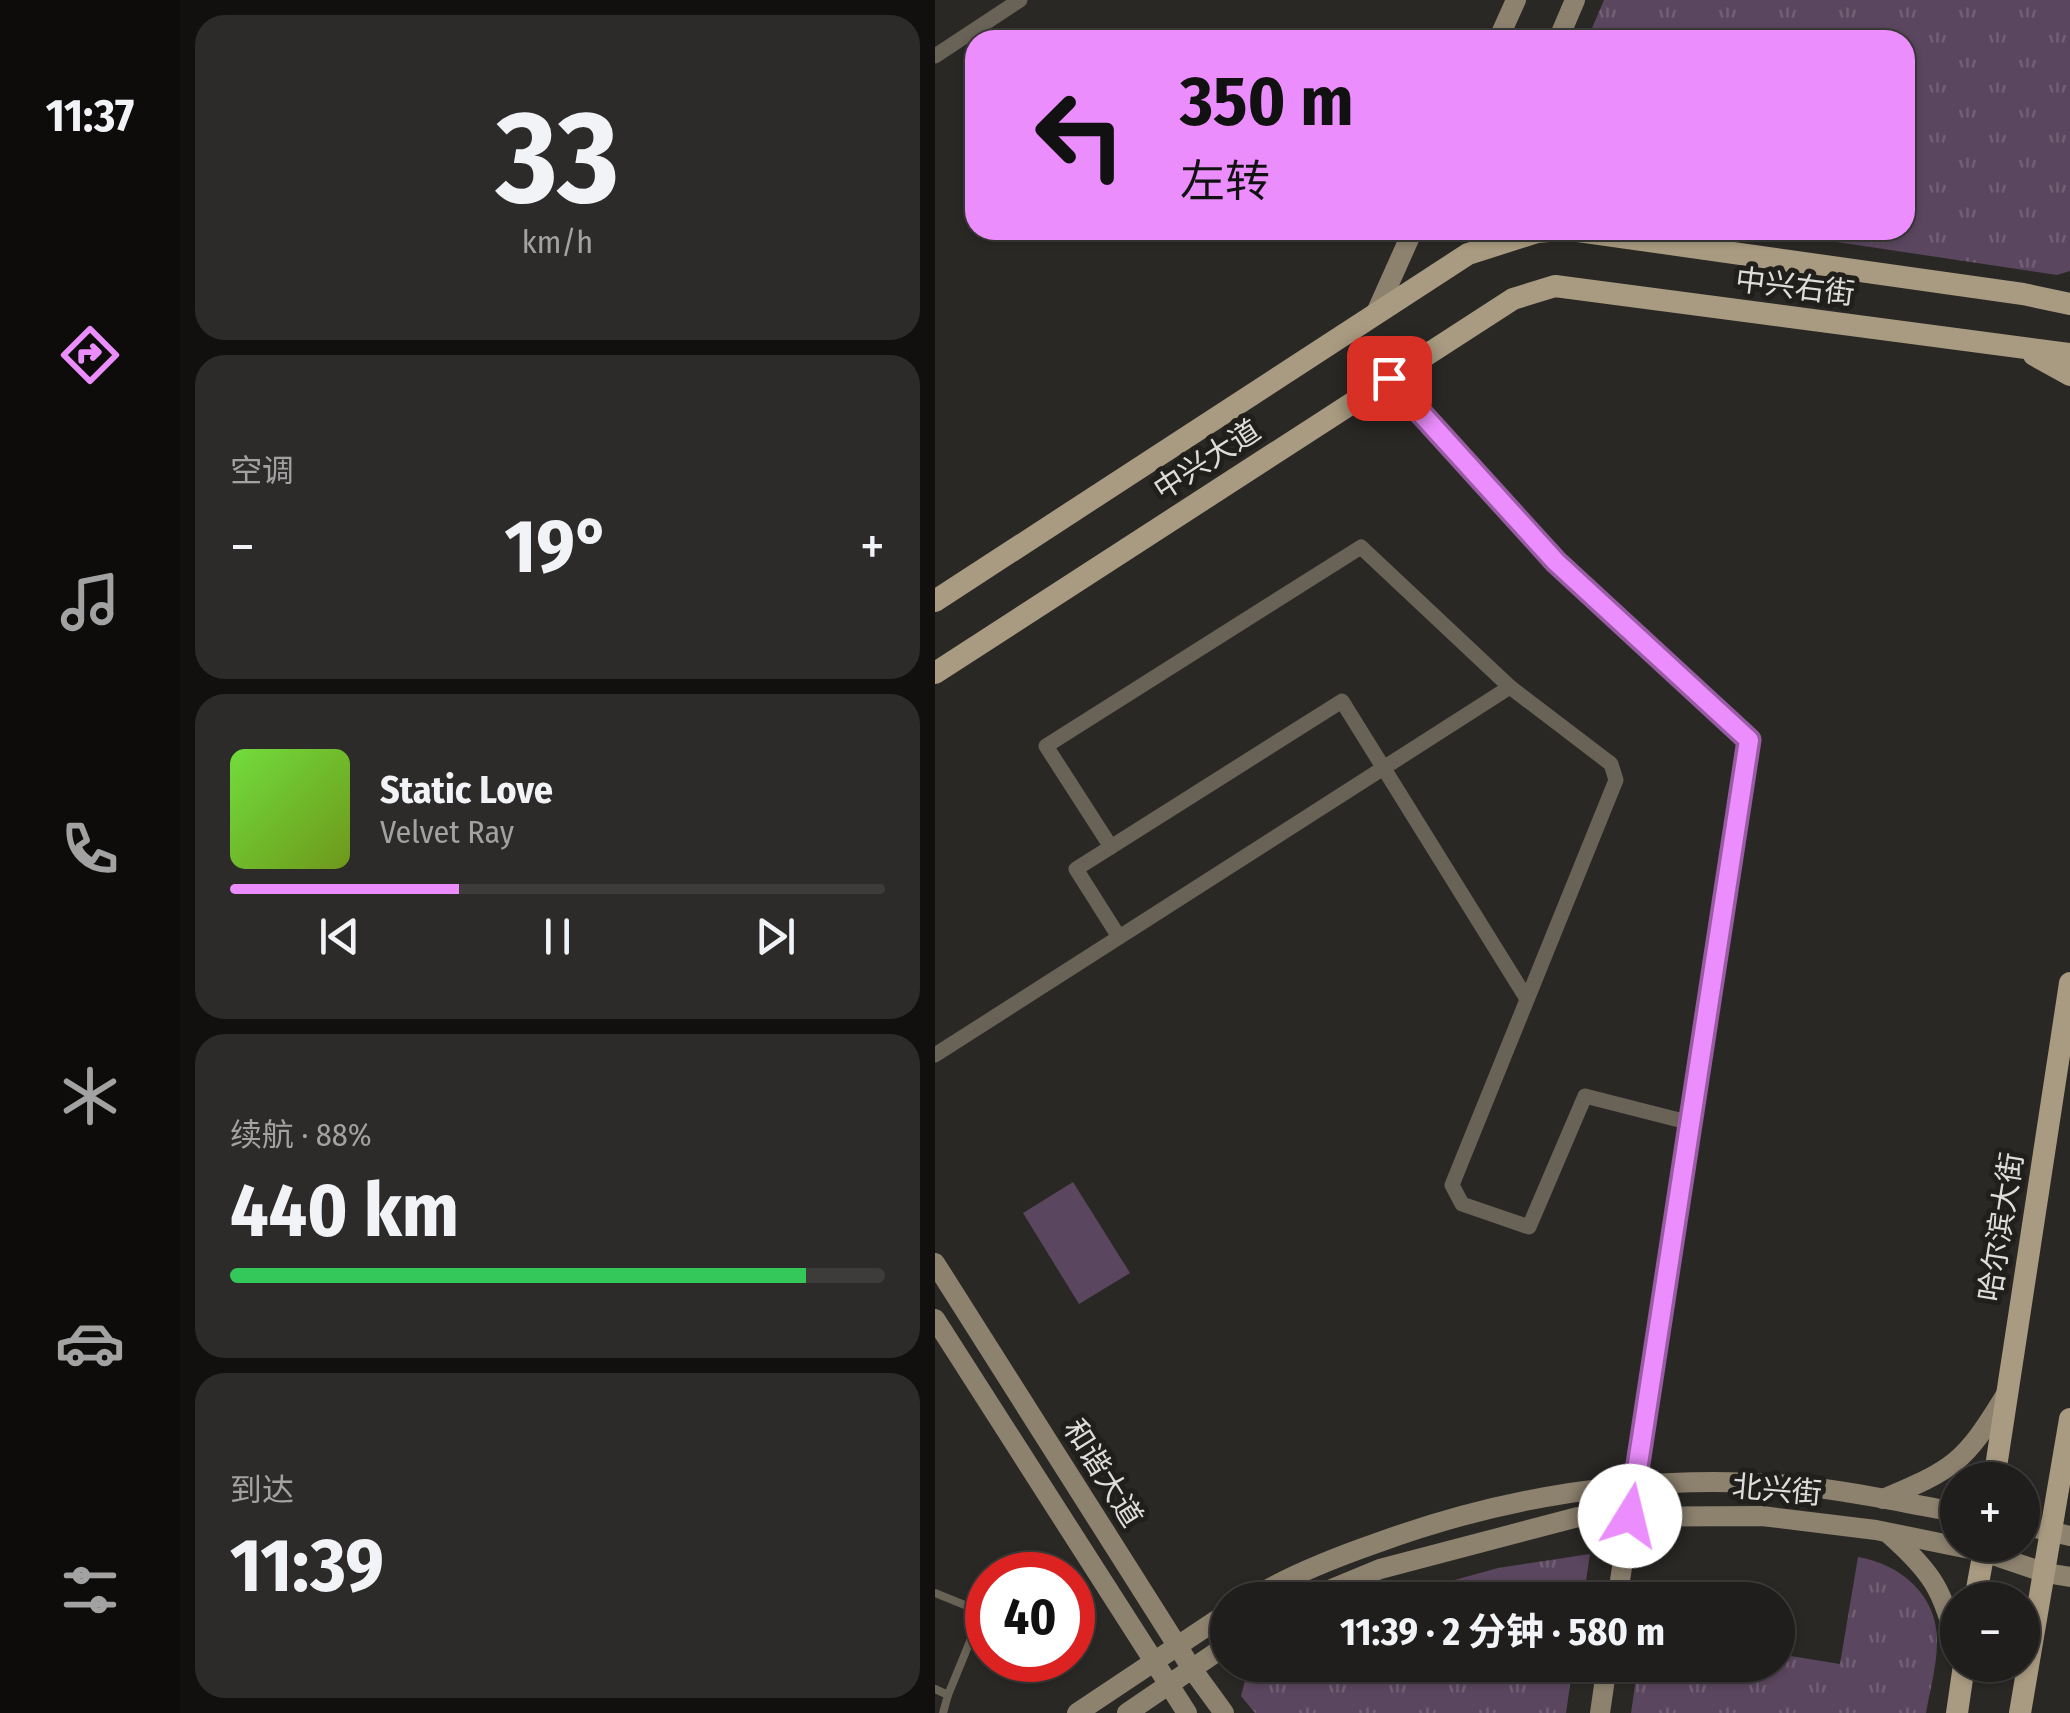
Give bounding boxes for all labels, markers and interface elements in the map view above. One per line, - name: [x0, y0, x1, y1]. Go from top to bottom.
- text: 350 m: [1180, 60, 1354, 144]
- icon: left: [1015, 70, 1145, 200]
- text: 33: [496, 80, 619, 236]
- text: 11:37: [46, 89, 134, 143]
- text: 左转: [1180, 155, 1270, 209]
- text: km/h: [522, 223, 593, 261]
- street label: 中兴右街: [1733, 262, 1857, 312]
- icon: directions: [55, 320, 125, 390]
- pin: [1347, 336, 1432, 421]
- icon: arrive: [1362, 351, 1417, 406]
- street label: 中兴大道: [1147, 412, 1267, 508]
- text: 空调: [230, 452, 294, 490]
- text: 19°: [505, 502, 610, 592]
- text: −: [230, 514, 255, 580]
- text: +: [860, 514, 885, 580]
- icon: music: [55, 567, 125, 637]
- text: Static Love: [380, 767, 553, 813]
- text: Velvet Ray: [380, 813, 514, 851]
- icon: phone: [55, 814, 125, 884]
- icon: previous: [312, 909, 367, 964]
- icon: pause: [530, 909, 585, 964]
- icon: next: [748, 909, 803, 964]
- icon: climate: [55, 1061, 125, 1131]
- text: 续航 · 88%: [230, 1116, 372, 1154]
- street label: 哈尔滨大街: [1971, 1150, 2031, 1304]
- text: 440 km: [230, 1166, 459, 1256]
- icon: car: [55, 1308, 125, 1378]
- street label: 和谐大道: [1056, 1413, 1150, 1533]
- map controls: [1940, 1462, 2040, 1682]
- button: +: [1940, 1462, 2040, 1562]
- position arrow: [1578, 1464, 1682, 1568]
- street label: 北兴街: [1731, 1468, 1823, 1512]
- text: 到达: [230, 1471, 294, 1509]
- text: 11:39: [230, 1521, 384, 1611]
- speed limit sign: 40: [965, 1552, 1095, 1682]
- icon: filters: [55, 1555, 125, 1625]
- button: −: [1940, 1582, 2040, 1682]
- text: 11:39 · 2 分钟 · 580 m: [1340, 1609, 1665, 1655]

